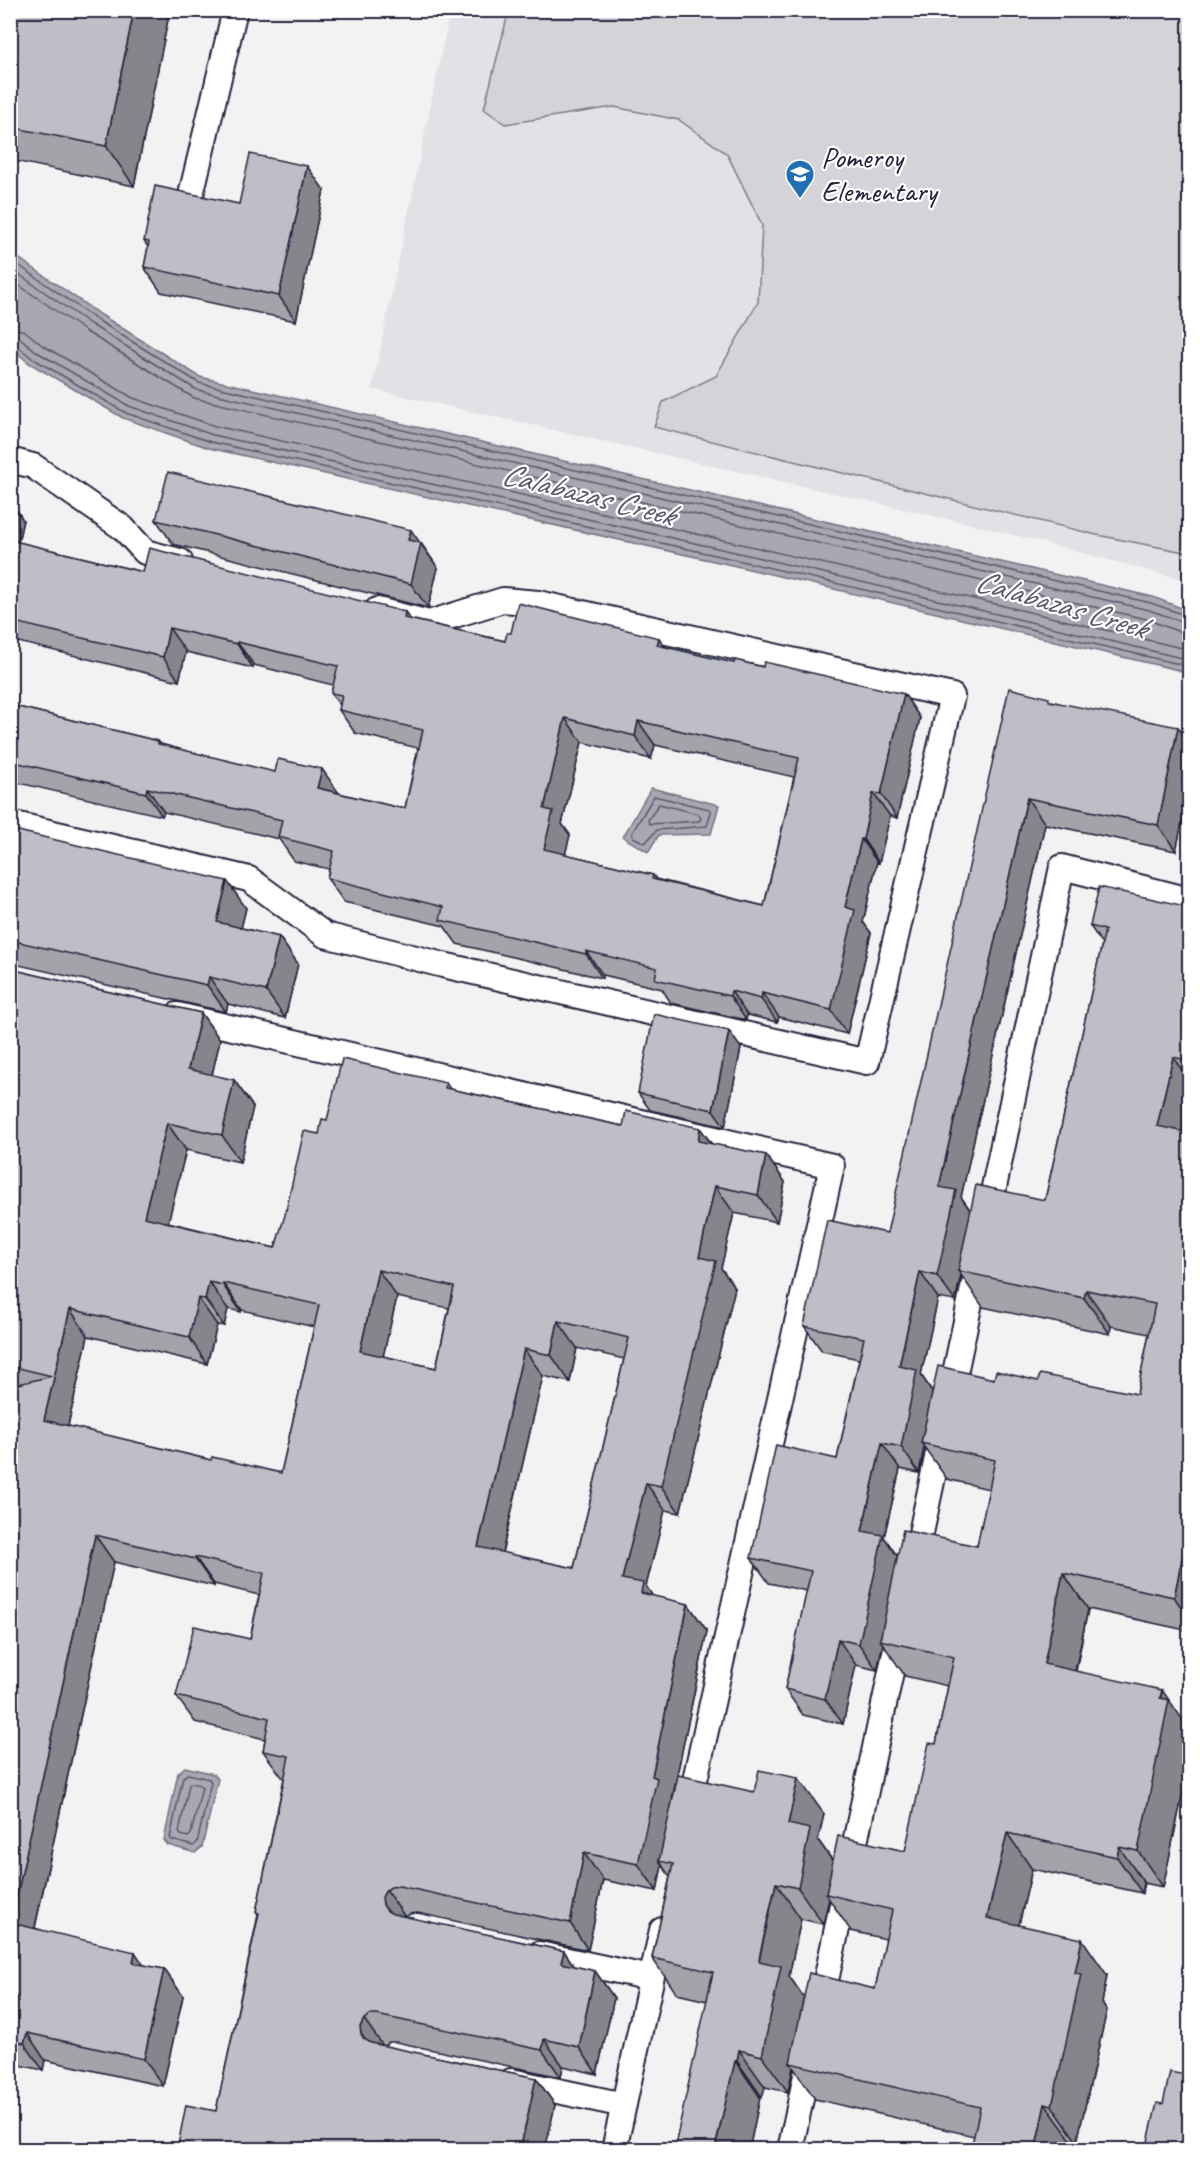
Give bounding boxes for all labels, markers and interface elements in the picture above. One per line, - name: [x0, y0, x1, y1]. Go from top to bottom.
- place label: Pomeroy Elementary: [821, 138, 939, 210]
- school or university icon: Pomeroy Elementary: [784, 158, 816, 200]
- water label: Calabazas Creek: [498, 453, 685, 537]
- water label: Calabazas Creek: [971, 560, 1157, 650]

